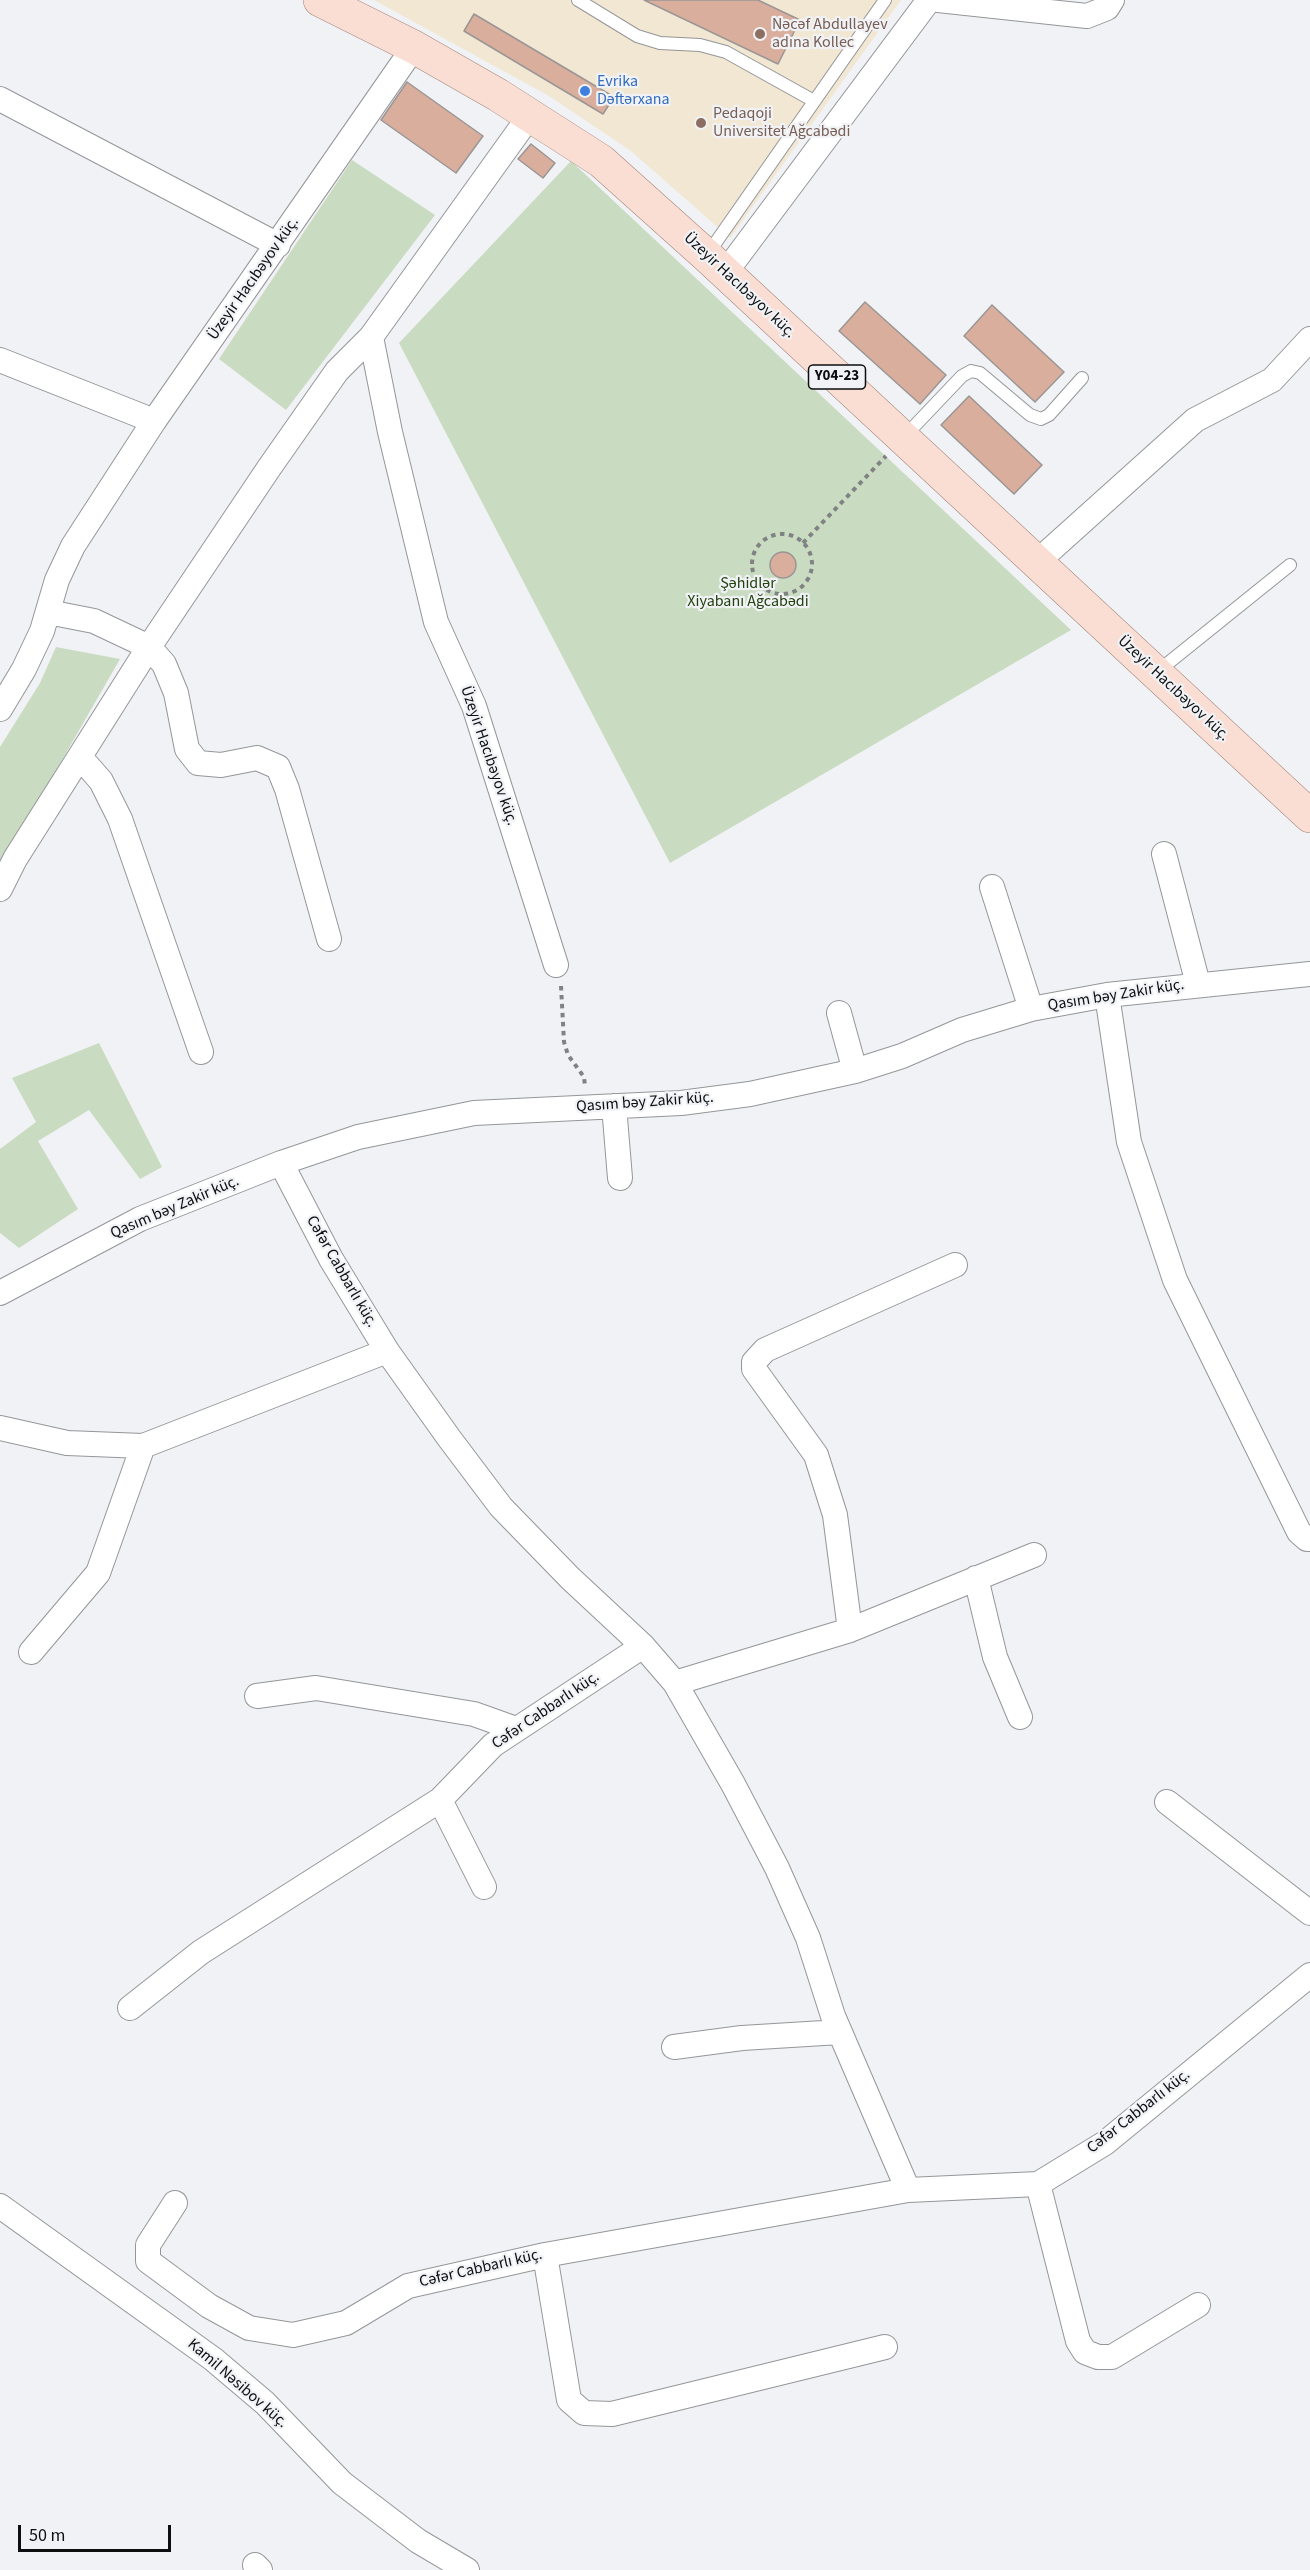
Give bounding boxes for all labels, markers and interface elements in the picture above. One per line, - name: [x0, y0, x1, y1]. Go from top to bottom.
- place label: Nəcəf Abdullayev adına Kollec: [772, 15, 888, 53]
- marker: Nəcəf Abdullayev adına Kollec: [753, 27, 767, 41]
- place label: Evrika Dəftərxana: [597, 72, 670, 110]
- marker: Evrika Dəftərxana: [578, 84, 592, 98]
- place label: Pedaqoji Universitet Ağcabədi: [713, 104, 850, 142]
- marker: Pedaqoji Universitet Ağcabədi: [694, 116, 708, 130]
- street label: Üzeyir Hacıbəyov küç.: [204, 214, 304, 344]
- street label: Üzeyir Hacıbəyov küç.: [679, 229, 799, 343]
- road number: Y04-23: [808, 365, 866, 389]
- park label: Şəhidlər Xiyabanı Ağcabədi: [687, 574, 809, 612]
- street label: Üzeyir Hacıbəyov küç.: [1113, 632, 1233, 746]
- street label: Üzeyir Hacıbəyov küç.: [455, 684, 521, 828]
- street label: Qasım bəy Zakir küç.: [1046, 976, 1186, 1016]
- street label: Qasım bəy Zakir küç.: [576, 1089, 714, 1117]
- street label: Qasım bəy Zakir küç.: [108, 1172, 242, 1244]
- street label: Cəfər Cabbarlı küç.: [301, 1213, 381, 1331]
- street label: Cəfər Cabbarlı küç.: [489, 1668, 603, 1754]
- street label: Cəfər Cabbarlı küç.: [1084, 2066, 1194, 2158]
- street label: Cəfər Cabbarlı küç.: [418, 2246, 544, 2292]
- street label: Kamil Nəsibov küç.: [183, 2335, 291, 2433]
- scale bar: [21, 2513, 174, 2551]
- text: 50 m: [29, 2523, 65, 2548]

